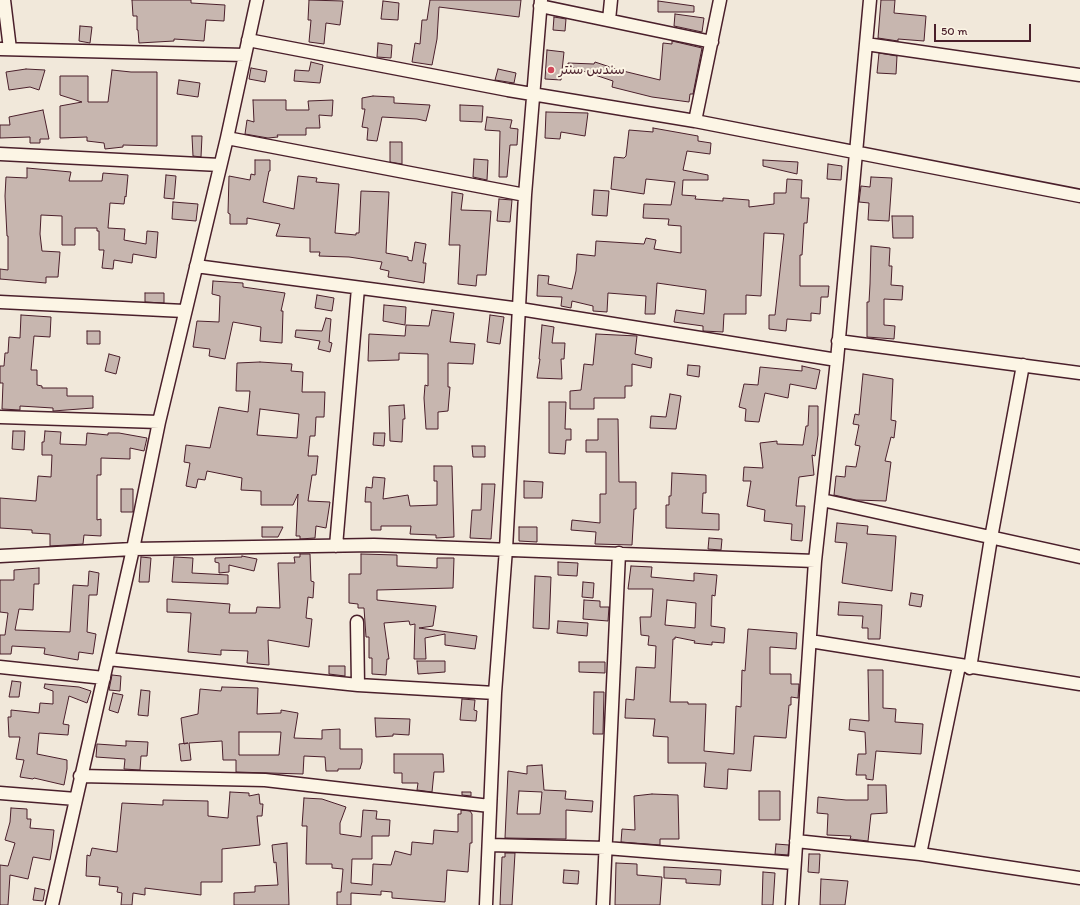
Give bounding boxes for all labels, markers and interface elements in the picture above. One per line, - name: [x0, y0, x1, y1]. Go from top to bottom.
- scale bar: [936, 16, 1033, 42]
- text: 50 m: [941, 24, 967, 38]
- place label: سندس سنتر: [559, 62, 625, 78]
- marker: سندس سنتر: [546, 65, 556, 75]

